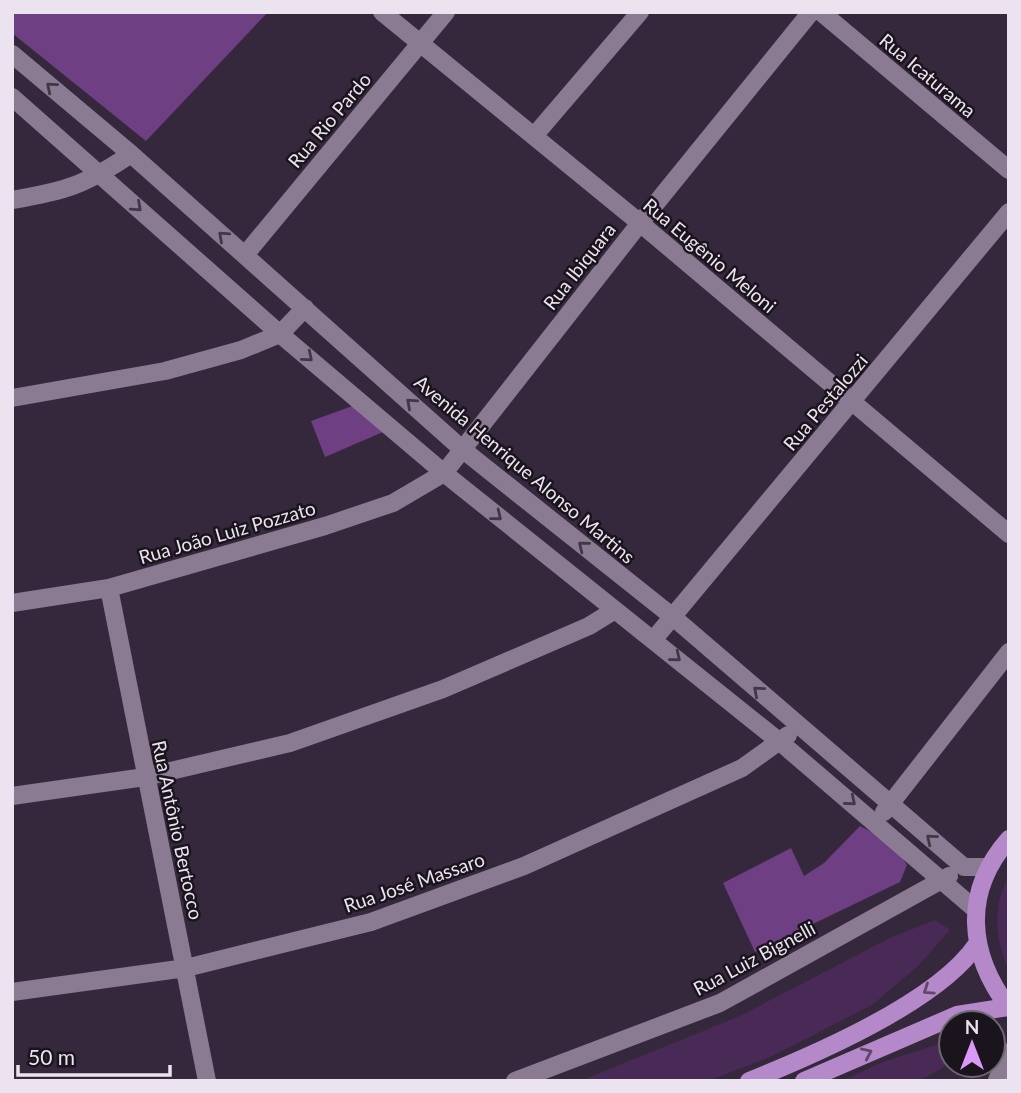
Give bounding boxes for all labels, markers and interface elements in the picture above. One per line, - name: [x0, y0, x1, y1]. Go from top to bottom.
- street label: Rua Icaturama: [875, 28, 981, 122]
- street label: Rua Rio Pardo: [283, 68, 375, 172]
- one-way arrow: [46, 83, 59, 95]
- street label: Rua Eugênio Meloni: [639, 193, 781, 317]
- one-way arrow: [129, 199, 142, 211]
- street label: Rua Ibiquara: [538, 218, 620, 314]
- one-way arrow: [218, 232, 231, 244]
- one-way arrow: [299, 349, 312, 361]
- street label: Rua Pestalozzi: [778, 349, 872, 455]
- street label: Avenida Henrique Alonso Martins: [410, 370, 640, 568]
- one-way arrow: [406, 399, 419, 412]
- street label: Rua João Luiz Pozzato: [136, 496, 318, 568]
- one-way arrow: [489, 507, 502, 520]
- one-way arrow: [579, 541, 591, 554]
- one-way arrow: [668, 648, 680, 661]
- one-way arrow: [754, 687, 767, 699]
- street label: Rua Antônio Bertocco: [148, 738, 208, 922]
- one-way arrow: [843, 793, 856, 805]
- one-way arrow: [926, 835, 939, 847]
- street label: Rua José Massaro: [341, 847, 487, 917]
- street label: Rua Luiz Bignelli: [689, 916, 819, 1000]
- one-way arrow: [922, 982, 935, 995]
- north arrow: [937, 1009, 1007, 1079]
- text: N: [965, 1015, 979, 1038]
- scale bar: [18, 1034, 170, 1078]
- text: 50 m: [28, 1044, 75, 1069]
- one-way arrow: [860, 1047, 872, 1061]

